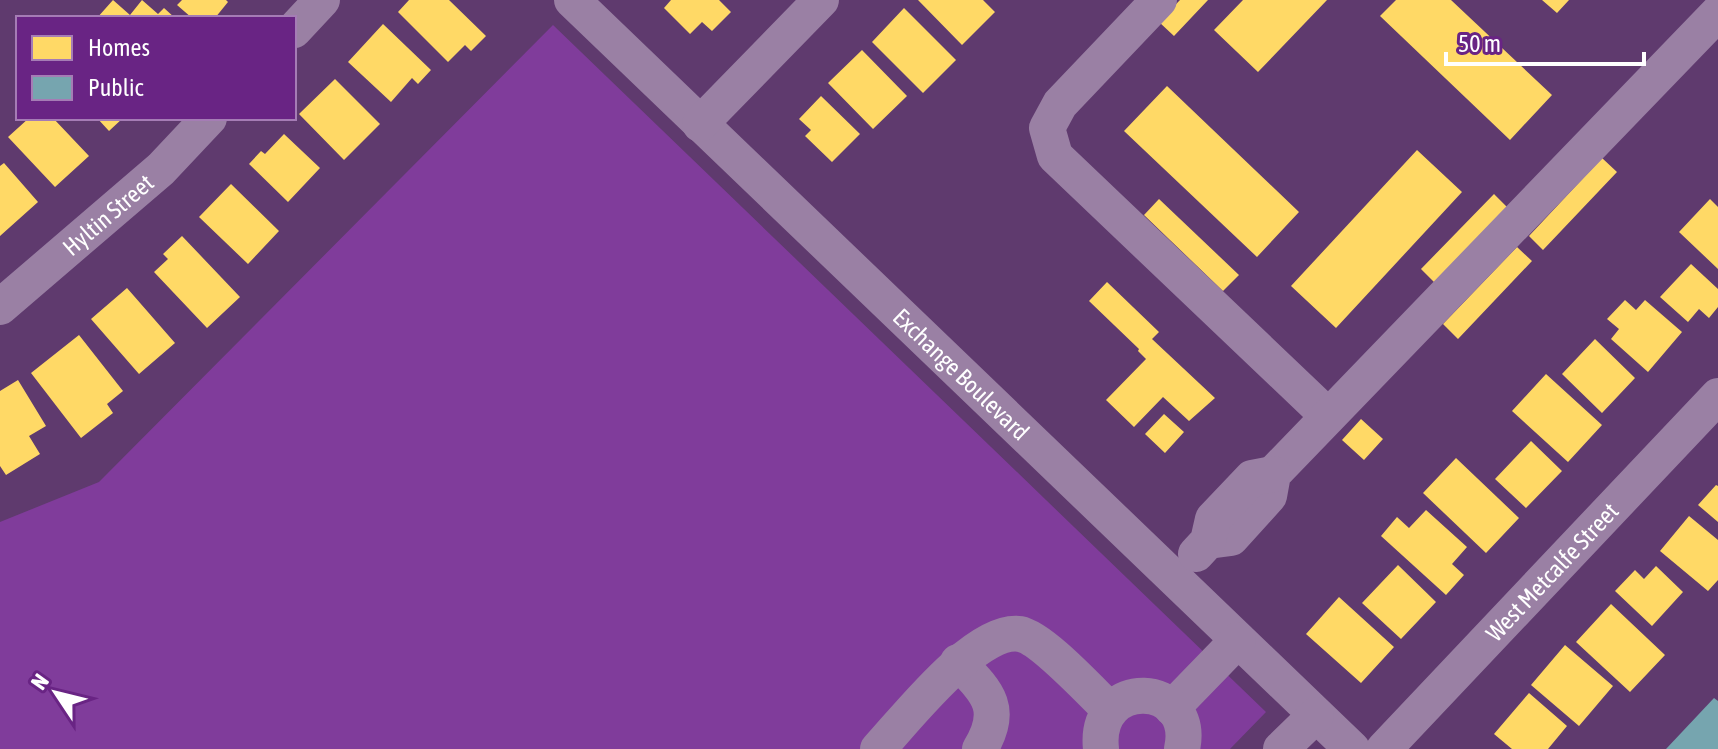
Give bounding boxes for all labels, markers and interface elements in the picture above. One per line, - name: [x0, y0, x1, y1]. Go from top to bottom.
- legend: [16, 16, 296, 120]
- scale bar: [1446, 16, 1644, 66]
- text: 50 m: [1458, 30, 1501, 57]
- text: Homes: [88, 34, 150, 61]
- text: Public: [88, 74, 144, 101]
- street label: Hyltin Street: [57, 168, 159, 261]
- street label: Exchange Boulevard: [888, 303, 1035, 445]
- street label: West Metcalfe Street: [1480, 497, 1623, 646]
- north arrow: [16, 653, 96, 733]
- text: N: [25, 669, 54, 694]

